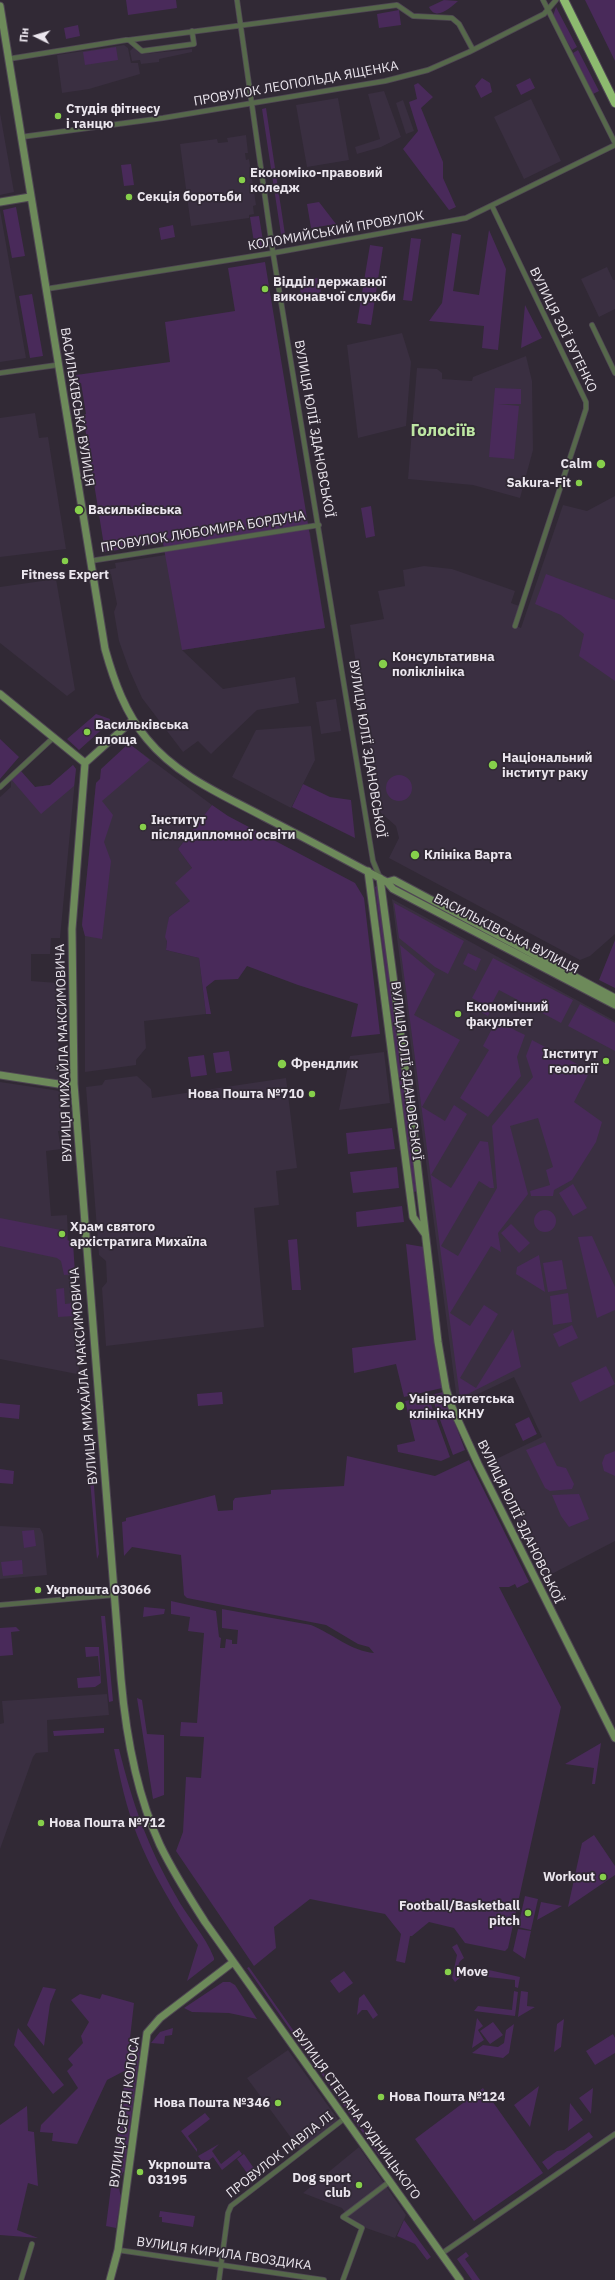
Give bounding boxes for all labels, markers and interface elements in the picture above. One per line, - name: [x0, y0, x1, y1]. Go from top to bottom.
- north arrow: [16, 16, 56, 56]
- text: Пн: [16, 27, 32, 43]
- street label: ПРОВУЛОК ЛЕОПОЛЬДА ЯЩЕНКА: [192, 58, 400, 110]
- place label: Студія фітнесу і танцю: [66, 101, 160, 132]
- marker: Студія фітнесу і танцю: [53, 111, 63, 121]
- place label: Економіко-правовий коледж: [250, 165, 383, 196]
- marker: Економіко-правовий коледж: [237, 175, 247, 185]
- place label: Секція боротьби: [137, 189, 242, 205]
- marker: Секція боротьби: [124, 192, 134, 202]
- street label: КОЛОМИЙСЬКИЙ ПРОВУЛОК: [247, 208, 425, 254]
- street label: ВУЛИЦЯ ЗОЇ БУТЕНКО: [526, 265, 600, 395]
- place label: Відділ державної виконавчої служби: [273, 274, 396, 305]
- marker: Відділ державної виконавчої служби: [260, 284, 270, 294]
- street label: ВАСИЛЬКІВСЬКА ВУЛИЦЯ: [57, 326, 97, 488]
- street label: ВУЛИЦЯ ЮЛІЇ ЗДАНОВСЬКОЇ: [291, 339, 337, 519]
- district label: Голосіїв: [410, 421, 476, 441]
- place label: Calm: [561, 456, 592, 472]
- marker: Calm: [595, 458, 607, 470]
- place label: Sakura-Fit: [506, 475, 571, 491]
- marker: Sakura-Fit: [574, 478, 584, 488]
- place label: Васильківська: [88, 502, 182, 518]
- marker: Васильківська: [73, 504, 85, 516]
- street label: ПРОВУЛОК ЛЮБОМИРА БОРДУНА: [99, 508, 307, 556]
- marker: Fitness Expert: [60, 556, 70, 566]
- place label: Fitness Expert: [21, 567, 109, 583]
- place label: Консультативна поліклініка: [392, 649, 495, 680]
- marker: Консультативна поліклініка: [377, 658, 389, 670]
- street label: ВУЛИЦЯ ЮЛІЇ ЗДАНОВСЬКОЇ: [345, 659, 389, 839]
- place label: Васильківська площа: [95, 717, 189, 748]
- marker: Васильківська площа: [82, 727, 92, 737]
- place label: Національний інститут раку: [502, 750, 593, 781]
- marker: Національний інститут раку: [487, 759, 499, 771]
- place label: Інститут післядипломної освіти: [151, 812, 295, 843]
- marker: Інститут післядипломної освіти: [138, 822, 148, 832]
- place label: Клініка Варта: [424, 847, 512, 863]
- marker: Клініка Варта: [409, 849, 421, 861]
- street label: ВАСИЛЬКІВСЬКА ВУЛИЦЯ: [431, 891, 581, 977]
- street label: ВУЛИЦЯ МИХАЙЛА МАКСИМОВИЧА: [52, 944, 76, 1162]
- street label: ВУЛИЦЯ ЮЛІЇ ЗДАНОВСЬКОЇ: [387, 981, 425, 1161]
- place label: Економічний факультет: [466, 999, 549, 1030]
- marker: Економічний факультет: [453, 1009, 463, 1019]
- place label: Інститут геології: [543, 1046, 598, 1077]
- place label: Френдлик: [291, 1056, 358, 1072]
- marker: Інститут геології: [601, 1056, 611, 1066]
- marker: Френдлик: [276, 1058, 288, 1070]
- place label: Нова Пошта №710: [188, 1086, 304, 1102]
- marker: Нова Пошта №710: [307, 1089, 317, 1099]
- place label: Храм святого архістратига Михаїла: [70, 1219, 207, 1250]
- marker: Храм святого архістратига Михаїла: [57, 1229, 67, 1239]
- street label: ВУЛИЦЯ МИХАЙЛА МАКСИМОВИЧА: [67, 1266, 101, 1486]
- place label: Університетська клініка КНУ: [409, 1391, 514, 1422]
- marker: Університетська клініка КНУ: [394, 1400, 406, 1412]
- street label: ВУЛИЦЯ ЮЛІЇ ЗДАНОВСЬКОЇ: [474, 1438, 566, 1606]
- place label: Укрпошта 03066: [46, 1582, 151, 1598]
- marker: Укрпошта 03066: [33, 1585, 43, 1595]
- place label: Нова Пошта №712: [49, 1815, 165, 1831]
- marker: Нова Пошта №712: [36, 1818, 46, 1828]
- place label: Workout: [543, 1869, 595, 1885]
- marker: Workout: [598, 1872, 608, 1882]
- place label: Football/Basketball pitch: [399, 1898, 520, 1929]
- marker: Football/Basketball pitch: [523, 1908, 533, 1918]
- place label: Move: [456, 1964, 488, 1980]
- marker: Move: [443, 1967, 453, 1977]
- street label: ВУЛИЦЯ СТЕПАНА РУДНИЦЬКОГО: [288, 2025, 424, 2203]
- street label: ВУЛИЦЯ СЕРГІЯ КОЛОСА: [107, 2035, 143, 2189]
- place label: Нова Пошта №124: [389, 2089, 505, 2105]
- marker: Нова Пошта №124: [376, 2092, 386, 2102]
- place label: Нова Пошта №346: [154, 2095, 270, 2111]
- marker: Нова Пошта №346: [273, 2098, 283, 2108]
- street label: ПРОВУЛОК ПАВЛА ЛІ: [223, 2108, 337, 2202]
- place label: Укрпошта 03195: [148, 2157, 211, 2188]
- marker: Укрпошта 03195: [135, 2167, 145, 2177]
- place label: Dog sport club: [292, 2170, 351, 2201]
- marker: Dog sport club: [354, 2180, 364, 2190]
- street label: ВУЛИЦЯ КИРИЛА ГВОЗДИКА: [135, 2234, 313, 2274]

